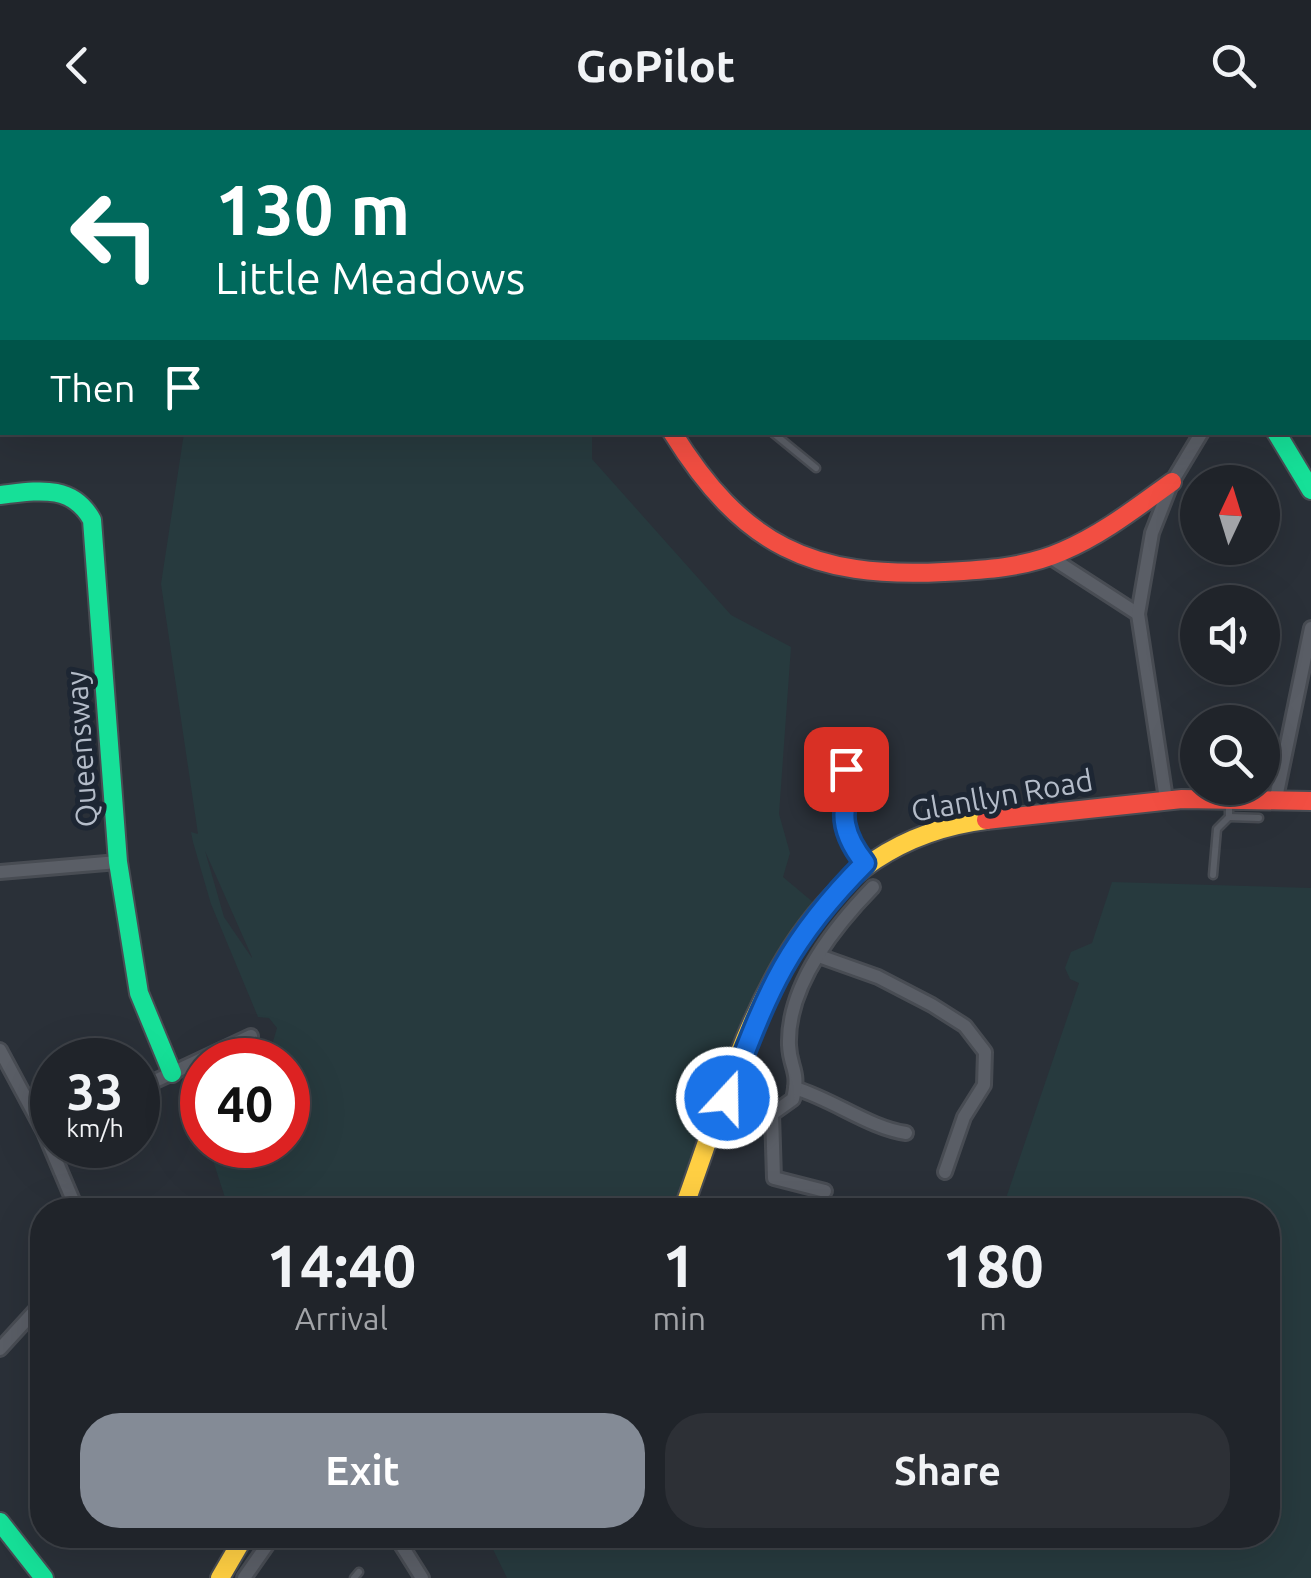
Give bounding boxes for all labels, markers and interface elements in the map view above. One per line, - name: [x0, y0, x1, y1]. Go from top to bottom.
- icon: back: [50, 38, 105, 93]
- icon: search: [1206, 38, 1261, 93]
- text: GoPilot: [576, 40, 735, 91]
- icon: left: [50, 170, 180, 300]
- text: 130 m: [215, 170, 410, 248]
- text: Little Meadows: [215, 252, 525, 303]
- icon: arrive: [156, 360, 211, 415]
- text: Then: [50, 367, 136, 409]
- north arrow: [1180, 465, 1280, 565]
- map controls: [1180, 465, 1280, 805]
- button: sound: [1180, 585, 1280, 685]
- street label: Queensway: [59, 670, 103, 828]
- button: search: [1180, 705, 1280, 805]
- pin: [804, 727, 889, 812]
- icon: arrive: [819, 742, 874, 797]
- street label: Glanllyn Road: [908, 762, 1095, 828]
- speed limit sign: 40: [180, 1038, 310, 1168]
- position arrow: [675, 1046, 779, 1150]
- text: 33: [67, 1063, 123, 1119]
- text: km/h: [66, 1114, 124, 1142]
- text: 14:40: [266, 1231, 416, 1298]
- text: 1: [662, 1231, 696, 1298]
- text: 180: [942, 1231, 1044, 1298]
- text: Arrival: [295, 1300, 388, 1336]
- text: min: [652, 1300, 706, 1336]
- text: m: [979, 1300, 1007, 1336]
- button: Exit: [80, 1413, 645, 1528]
- button: Share: [665, 1413, 1230, 1528]

